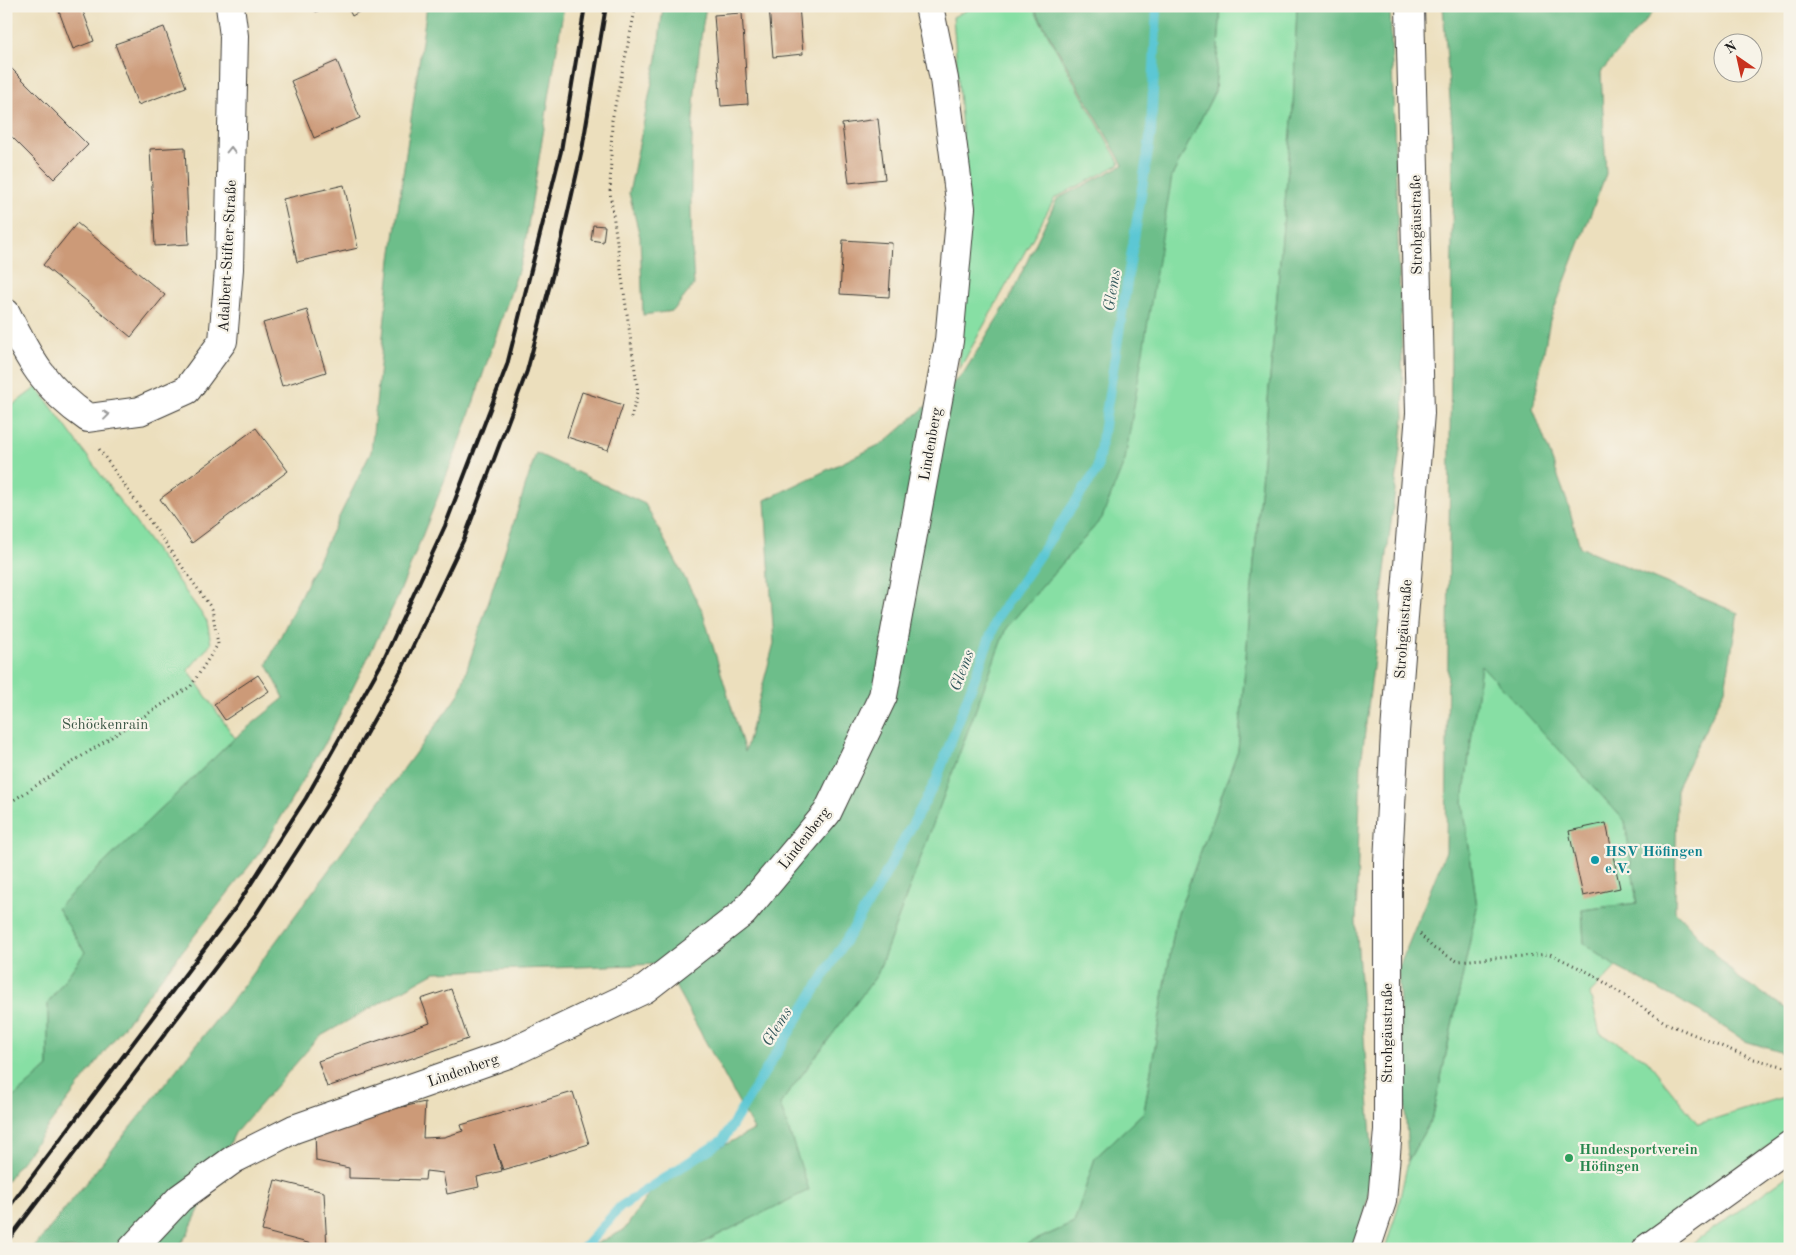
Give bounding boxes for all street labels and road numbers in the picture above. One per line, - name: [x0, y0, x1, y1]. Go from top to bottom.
- street label: Strohgäustraße: [1409, 175, 1426, 275]
- street label: Adalbert-Stifter-Straße: [217, 179, 240, 333]
- street label: Lindenberg: [918, 407, 945, 482]
- street label: Strohgäustraße: [1394, 579, 1415, 679]
- street label: Lindenberg: [777, 805, 834, 873]
- street label: Strohgäustraße: [1381, 983, 1396, 1083]
- street label: Lindenberg: [426, 1052, 501, 1091]

